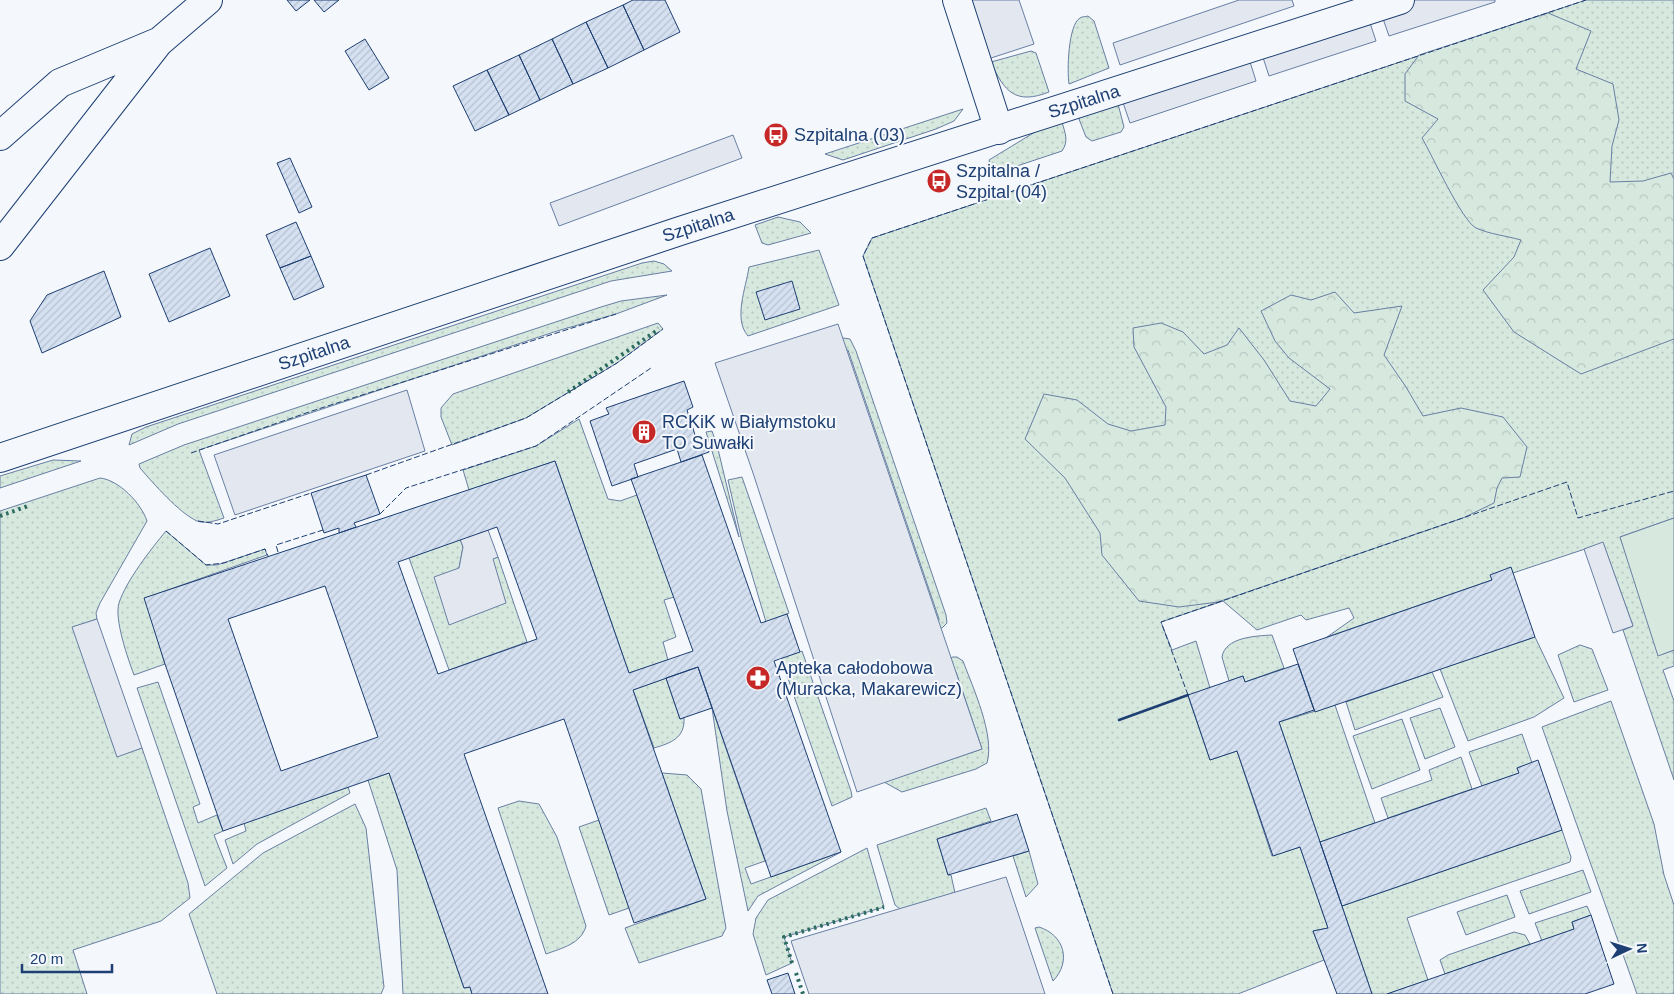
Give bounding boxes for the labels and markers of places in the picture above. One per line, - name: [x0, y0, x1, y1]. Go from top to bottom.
- bus stop icon: Szpitalna (03): [763, 122, 789, 148]
- place label: Szpitalna (03): [794, 125, 905, 145]
- place label: Szpitalna / Szpital (04): [956, 161, 1047, 202]
- bus stop icon: Szpitalna / Szpital (04): [926, 168, 952, 194]
- place label: RCKiK w Białymstoku TO Suwałki: [662, 412, 836, 453]
- building icon: RCKiK w Białymstoku TO Suwałki: [631, 419, 657, 445]
- place label: Apteka całodobowa (Muracka, Makarewicz): [776, 658, 962, 699]
- pharmacy icon: Apteka całodobowa (Muracka, Makarewicz): [745, 665, 771, 691]

